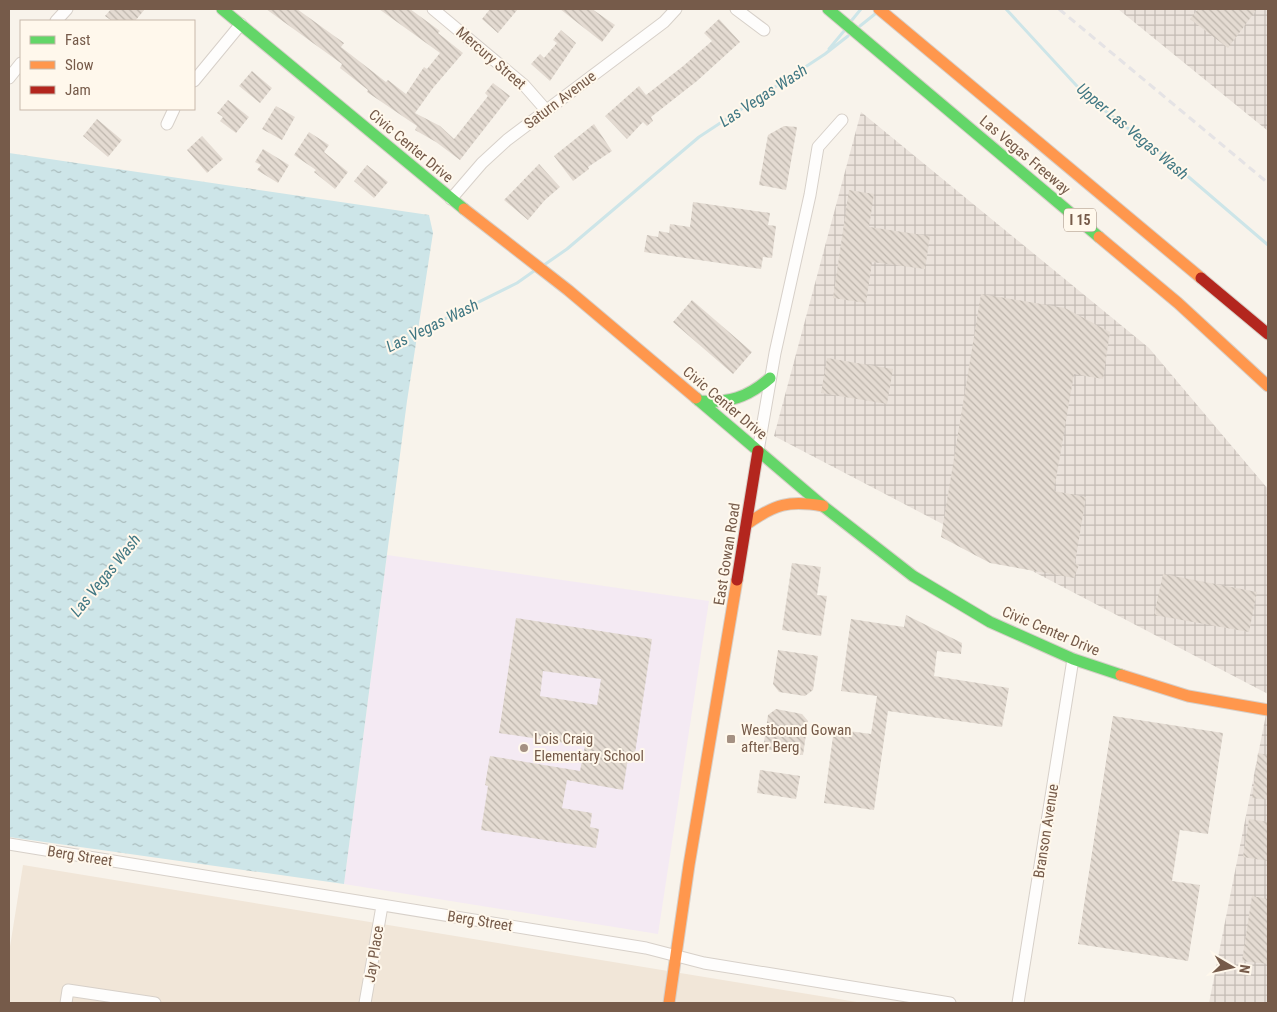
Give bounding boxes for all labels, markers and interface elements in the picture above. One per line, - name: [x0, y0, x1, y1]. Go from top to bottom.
- legend: [20, 20, 195, 110]
- street label: Mercury Street: [452, 23, 530, 93]
- text: Fast: [65, 31, 90, 49]
- text: Slow: [65, 56, 94, 74]
- water label: Las Vegas Wash: [716, 60, 811, 131]
- street label: Saturn Avenue: [521, 67, 599, 133]
- water label: Upper Las Vegas Wash: [1073, 79, 1192, 184]
- text: Jam: [65, 81, 91, 99]
- street label: Civic Center Drive: [365, 106, 457, 186]
- street label: Las Vegas Freeway: [976, 112, 1074, 198]
- road number: I 15: [1064, 208, 1096, 232]
- water label: Las Vegas Wash: [383, 295, 482, 356]
- street label: Civic Center Drive: [679, 363, 771, 443]
- street label: East Gowan Road: [710, 501, 744, 607]
- water label: Las Vegas Wash: [66, 530, 144, 620]
- street label: Civic Center Drive: [999, 602, 1103, 660]
- place label: Westbound Gowan after Berg: [741, 721, 851, 756]
- place label: Lois Craig Elementary School: [534, 730, 644, 765]
- marker: Westbound Gowan after Berg: [725, 733, 737, 745]
- marker: Lois Craig Elementary School: [518, 742, 530, 754]
- street label: Branson Avenue: [1030, 783, 1062, 879]
- street label: Berg Street: [46, 842, 114, 870]
- street label: Berg Street: [446, 907, 514, 935]
- street label: Jay Place: [361, 924, 387, 984]
- north arrow: [1207, 942, 1257, 992]
- text: N: [1236, 964, 1253, 975]

